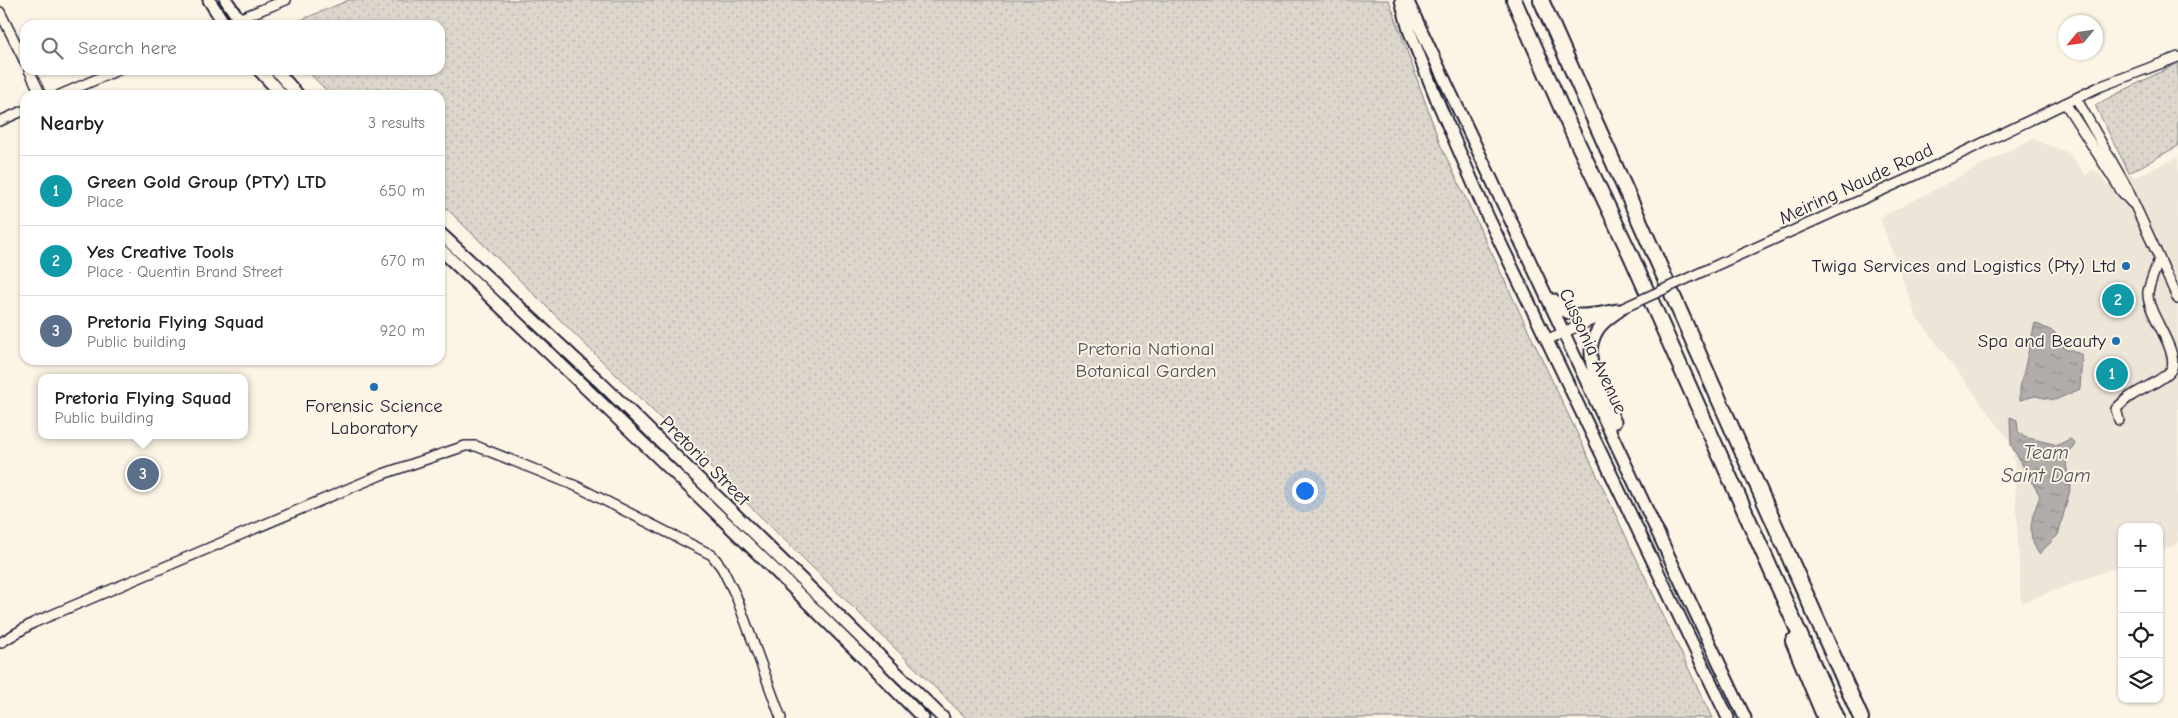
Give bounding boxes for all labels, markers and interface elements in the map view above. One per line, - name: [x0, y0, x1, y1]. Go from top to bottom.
- north arrow: [2058, 15, 2103, 60]
- search box: [20, 20, 445, 75]
- icon: search: [38, 34, 66, 62]
- text: Search here: [78, 37, 177, 59]
- text: Nearby: [40, 111, 104, 135]
- text: 3 results: [368, 114, 425, 132]
- street label: Meiring Naude Road: [1775, 139, 1937, 229]
- text: Green Gold Group (PTY) LTD: [87, 171, 326, 193]
- text: 1: [53, 182, 59, 200]
- text: 650 m: [379, 182, 425, 200]
- text: Place: [87, 193, 123, 211]
- text: Yes Creative Tools: [87, 241, 234, 263]
- text: 2: [52, 252, 60, 270]
- text: 670 m: [380, 252, 425, 270]
- place label: Twiga Services and Logistics (Pty) Ltd: [1812, 255, 2116, 277]
- marker: Twiga Services and Logistics (Pty) Ltd: [2120, 260, 2132, 272]
- text: Place · Quentin Brand Street: [87, 263, 283, 281]
- pin: 2: [2102, 281, 2134, 319]
- street label: Cussonia Avenue: [1554, 285, 1632, 417]
- text: Pretoria Flying Squad: [87, 311, 264, 333]
- text: 3: [52, 322, 60, 340]
- text: 920 m: [380, 322, 425, 340]
- place label: Spa and Beauty: [1978, 330, 2106, 352]
- text: Public building: [87, 333, 186, 351]
- marker: Spa and Beauty: [2110, 335, 2122, 347]
- park label: Pretoria National Botanical Garden: [1075, 338, 1217, 382]
- pin: 1: [2096, 355, 2128, 393]
- popup: [38, 374, 248, 439]
- marker: Forensic Science Laboratory: [368, 381, 380, 393]
- text: Pretoria Flying Squad: [54, 387, 232, 409]
- place label: Forensic Science Laboratory: [305, 395, 443, 439]
- text: Public building: [54, 409, 154, 427]
- street label: Pretoria Street: [656, 412, 755, 511]
- water label: Team Saint Dam: [2001, 441, 2091, 487]
- pin: 3: [127, 455, 159, 493]
- your location: [1292, 478, 1318, 504]
- map controls: [2118, 523, 2163, 703]
- button: +: [2118, 523, 2163, 568]
- button: −: [2118, 568, 2163, 613]
- button: locate: [2118, 613, 2163, 658]
- button: layers: [2118, 658, 2163, 703]

